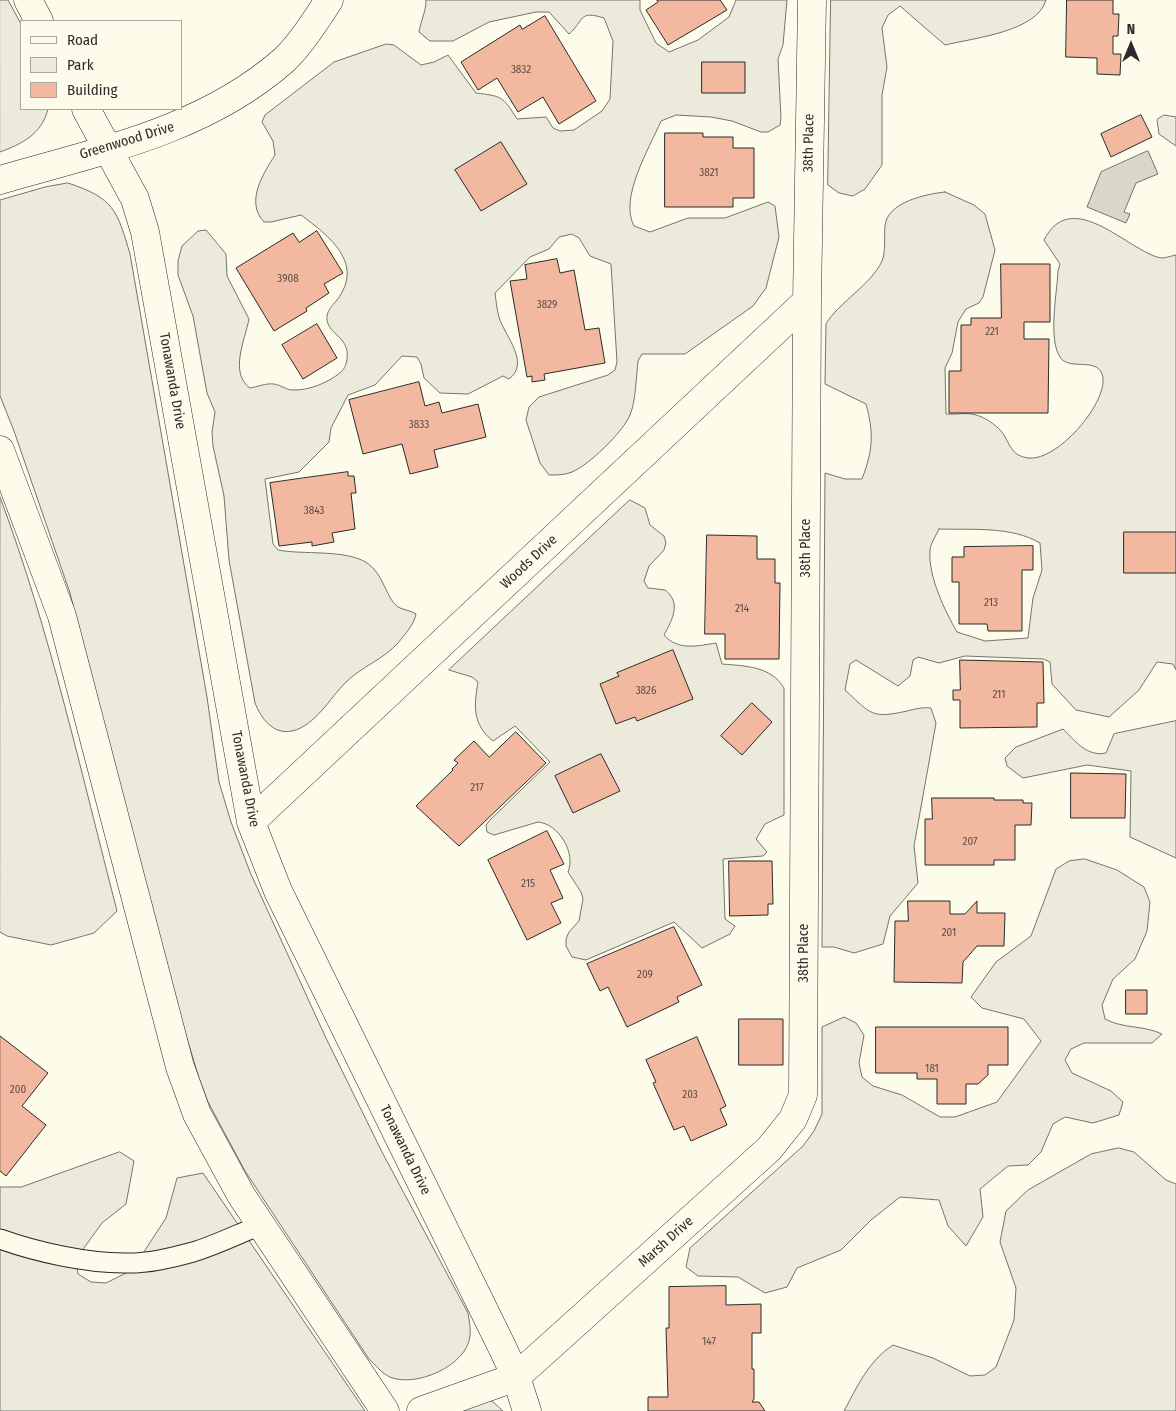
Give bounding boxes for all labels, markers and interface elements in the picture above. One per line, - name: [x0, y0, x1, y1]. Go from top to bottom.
- legend: [20, 20, 182, 110]
- north arrow: [1106, 20, 1156, 70]
- text: N: [1127, 21, 1135, 38]
- text: Road: [67, 31, 98, 49]
- text: Park: [67, 56, 94, 74]
- house number: 3832: [511, 63, 531, 77]
- text: Building: [67, 81, 118, 99]
- street label: 38th Place: [800, 113, 818, 173]
- street label: Greenwood Drive: [78, 119, 176, 163]
- house number: 3821: [699, 166, 719, 180]
- house number: 3908: [277, 272, 299, 286]
- house number: 3829: [537, 298, 557, 312]
- house number: 221: [985, 325, 999, 339]
- street label: Tonawanda Drive: [155, 331, 189, 431]
- house number: 3833: [409, 418, 429, 432]
- house number: 3843: [304, 504, 324, 518]
- street label: 38th Place: [798, 519, 814, 577]
- street label: Woods Drive: [497, 531, 561, 593]
- house number: 213: [984, 596, 998, 610]
- house number: 214: [735, 602, 749, 616]
- house number: 3826: [636, 684, 656, 698]
- house number: 211: [992, 688, 1006, 702]
- street label: Tonawanda Drive: [227, 729, 263, 829]
- house number: 217: [470, 781, 484, 795]
- house number: 207: [963, 835, 977, 849]
- house number: 215: [521, 877, 535, 891]
- street label: 38th Place: [796, 924, 812, 982]
- house number: 201: [942, 926, 956, 940]
- house number: 209: [637, 968, 653, 982]
- house number: 181: [925, 1062, 939, 1076]
- house number: 200: [10, 1083, 26, 1097]
- house number: 203: [682, 1088, 698, 1102]
- street label: Tonawanda Drive: [376, 1102, 434, 1198]
- street label: Marsh Drive: [635, 1213, 697, 1271]
- house number: 147: [702, 1335, 716, 1349]

